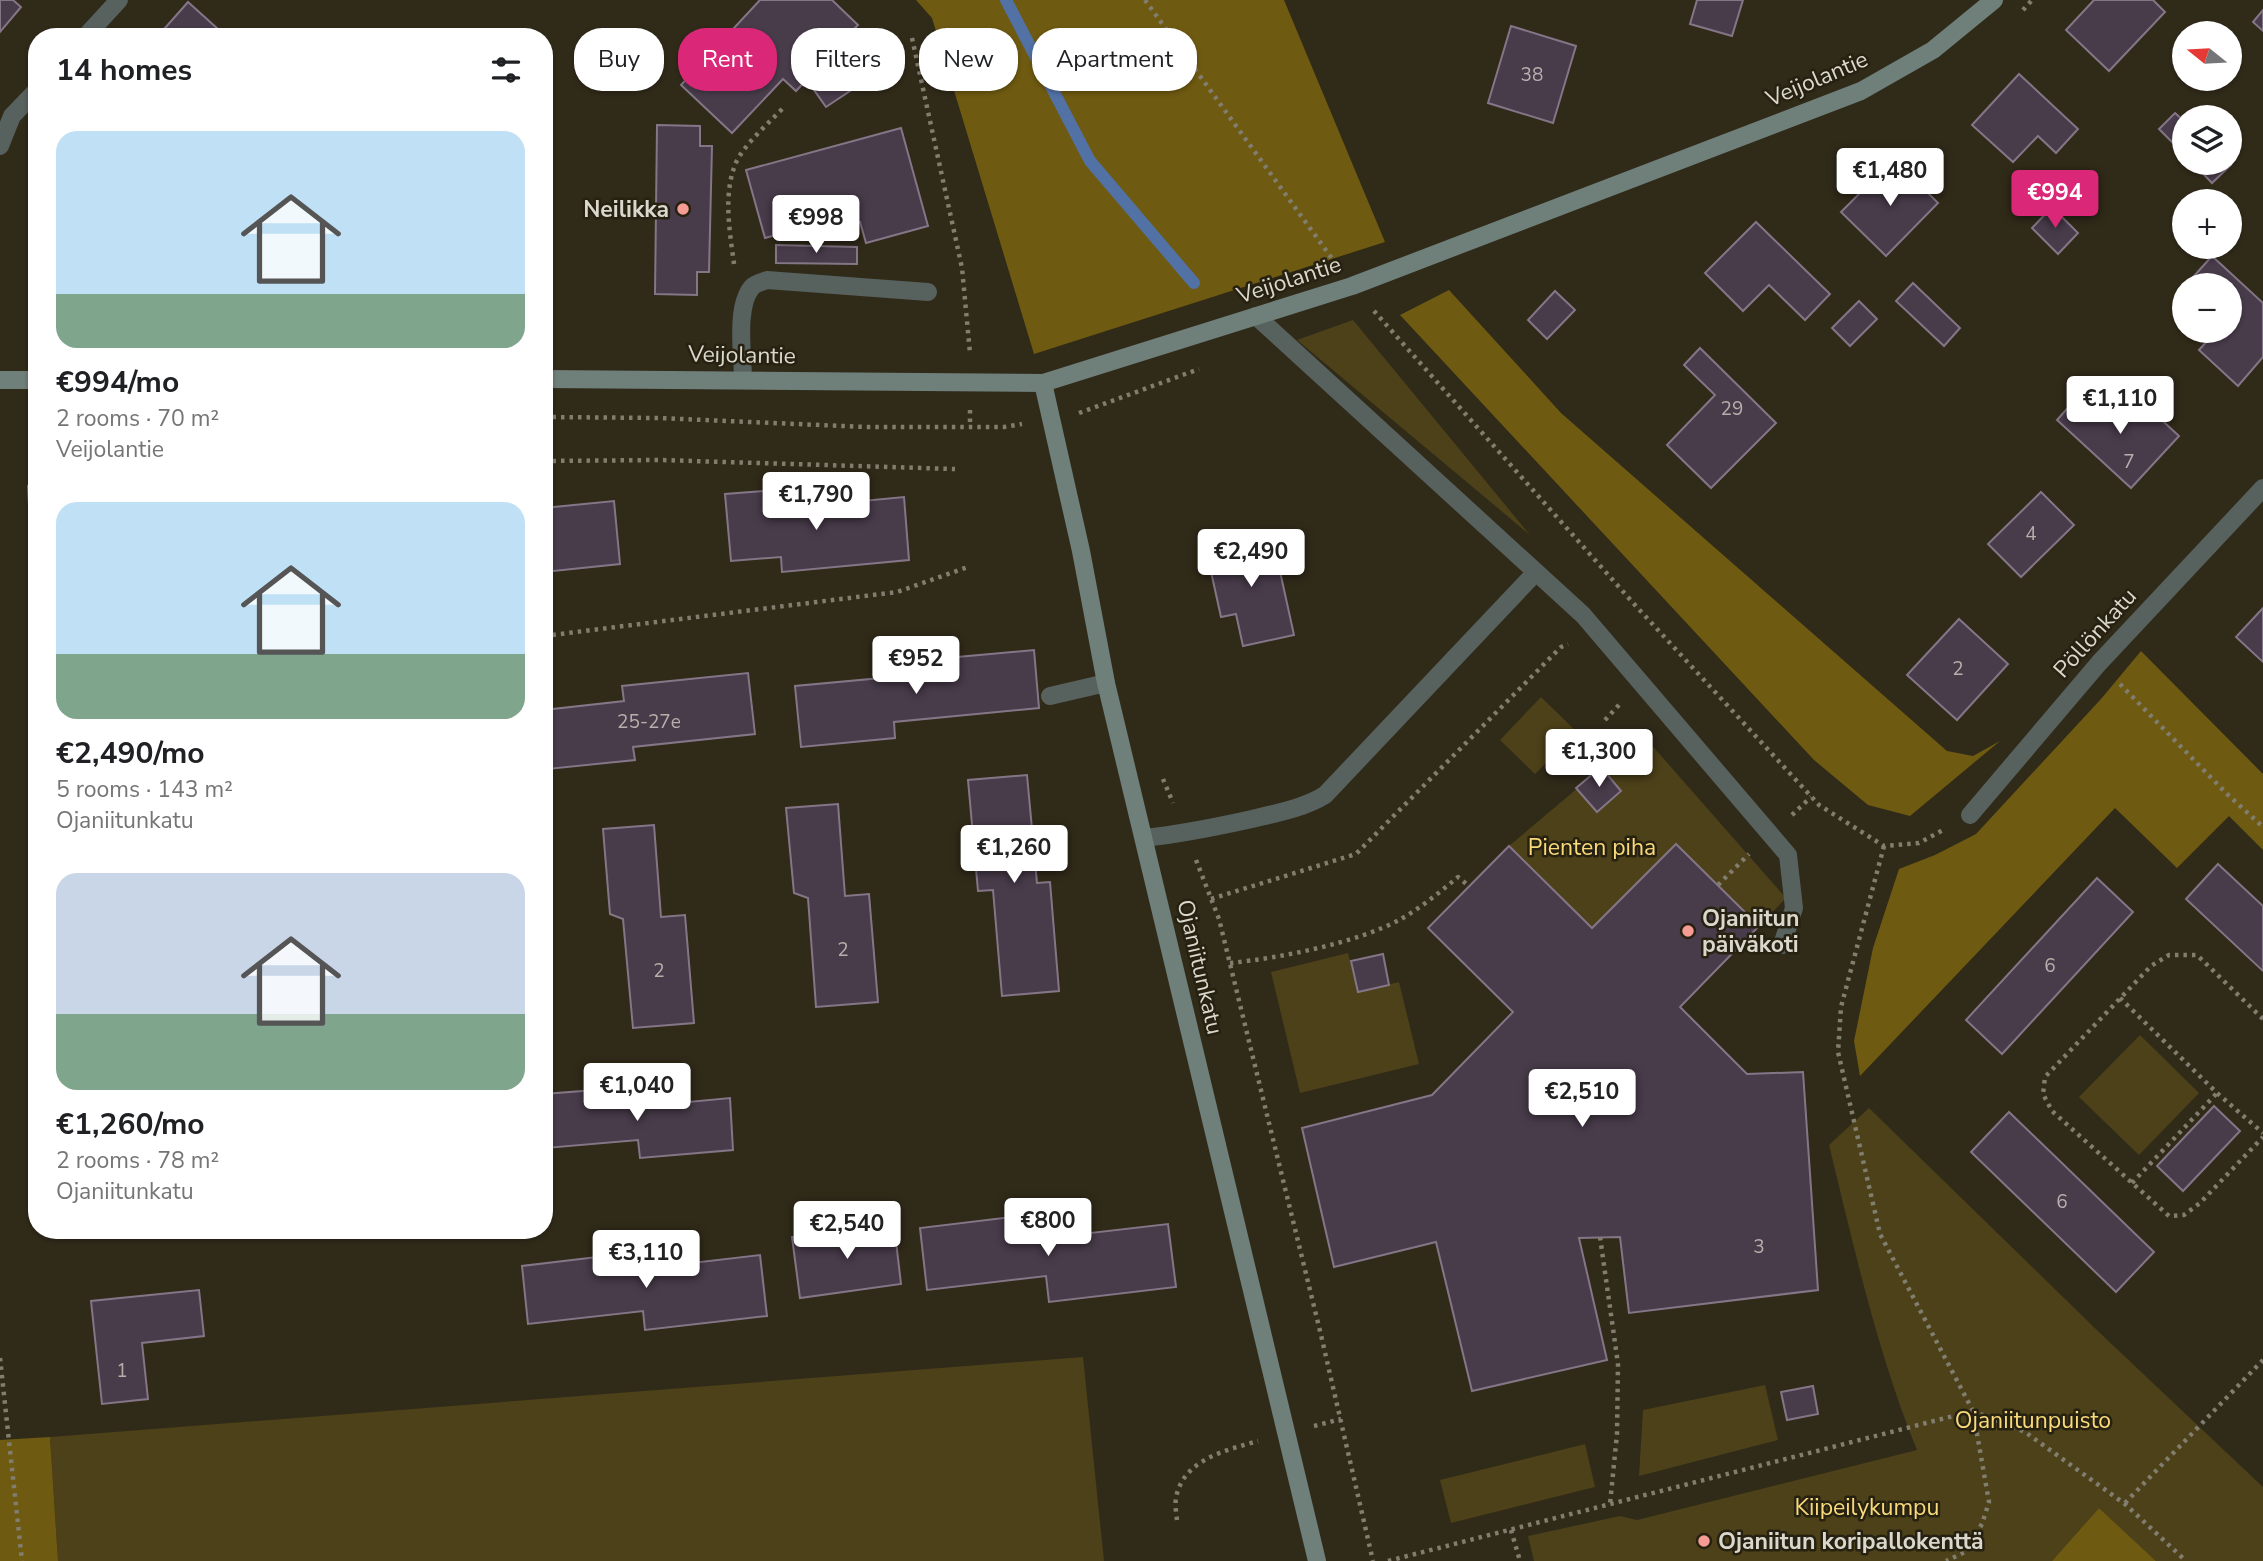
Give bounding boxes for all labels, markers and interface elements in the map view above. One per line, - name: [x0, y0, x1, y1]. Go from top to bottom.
- north arrow: [2172, 21, 2242, 91]
- map controls: [2172, 21, 2242, 343]
- chip: Buy: [574, 28, 664, 91]
- chip: Rent: [678, 28, 777, 91]
- chip: Filters: [791, 28, 905, 91]
- chip: New: [919, 28, 1018, 91]
- chip: Apartment: [1032, 28, 1197, 91]
- street label: Veijolantie: [1760, 44, 1873, 115]
- text: 14 homes: [56, 50, 192, 91]
- icon: filters: [487, 51, 525, 89]
- house number: 38: [1521, 62, 1543, 88]
- button: layers: [2172, 105, 2242, 175]
- pin: €1,480: [1833, 148, 1947, 208]
- text: €1,480: [1853, 155, 1927, 186]
- pin: €994: [2014, 170, 2096, 230]
- icon: home: [228, 176, 354, 302]
- text: €994: [2027, 177, 2083, 208]
- button: +: [2172, 189, 2242, 259]
- place label: Neilikka: [583, 194, 669, 225]
- pin: €998: [775, 196, 857, 255]
- marker: Neilikka: [675, 201, 691, 217]
- text: €998: [788, 202, 844, 233]
- street label: Veijolantie: [1232, 249, 1345, 312]
- button: −: [2172, 273, 2242, 343]
- street label: Veijolantie: [687, 339, 796, 371]
- text: €994/mo: [56, 362, 179, 403]
- pin: €1,110: [2063, 376, 2177, 436]
- text: €1,110: [2083, 383, 2157, 414]
- house number: 29: [1721, 396, 1743, 422]
- text: 2 rooms · 70 m²: [56, 403, 219, 434]
- text: Veijolantie: [56, 434, 164, 465]
- house number: 7: [2123, 449, 2135, 475]
- pin: €1,790: [759, 472, 873, 532]
- text: €1,790: [779, 479, 853, 510]
- house number: 4: [2025, 521, 2037, 547]
- pin: €2,490: [1194, 530, 1308, 589]
- text: €2,490: [1214, 536, 1288, 567]
- icon: home: [228, 547, 354, 673]
- street label: Pöllönkatu: [2046, 581, 2144, 685]
- pin: €952: [875, 636, 957, 696]
- text: €952: [888, 643, 944, 674]
- house number: 2: [1952, 656, 1964, 682]
- house number: 25-27e: [617, 709, 681, 735]
- pin: €1,300: [1542, 730, 1656, 789]
- text: €2,490/mo: [56, 733, 205, 774]
- text: €1,300: [1562, 736, 1636, 767]
- text: 5 rooms · 143 m²: [56, 774, 233, 805]
- text: Ojaniitunkatu: [56, 805, 194, 836]
- pin: €1,260: [957, 826, 1071, 885]
- text: €1,260: [977, 832, 1051, 863]
- park label: Pienten piha: [1528, 832, 1656, 863]
- street label: Ojaniitunkatu: [1169, 897, 1231, 1037]
- place label: Ojaniitun päiväkoti: [1702, 903, 1799, 960]
- icon: home: [228, 918, 354, 1044]
- marker: Ojaniitun päiväkoti: [1680, 923, 1696, 939]
- house number: 2: [837, 937, 849, 963]
- house number: 6: [2044, 953, 2056, 979]
- house number: 2: [653, 958, 665, 984]
- pin: €1,040: [580, 1064, 694, 1123]
- text: €1,040: [600, 1070, 674, 1101]
- pin: €2,510: [1525, 1070, 1639, 1129]
- text: €2,510: [1545, 1076, 1619, 1107]
- text: €1,260/mo: [56, 1104, 205, 1145]
- text: 2 rooms · 78 m²: [56, 1145, 219, 1176]
- text: Ojaniitunkatu: [56, 1176, 194, 1207]
- house number: 6: [2056, 1189, 2068, 1215]
- pin: €800: [1007, 1198, 1089, 1258]
- pin: €2,540: [790, 1202, 904, 1261]
- text: €800: [1020, 1205, 1076, 1236]
- text: €2,540: [810, 1208, 884, 1239]
- pin: €3,110: [589, 1230, 703, 1290]
- house number: 3: [1753, 1234, 1765, 1260]
- text: €3,110: [609, 1237, 683, 1268]
- house number: 1: [116, 1358, 128, 1384]
- park label: Ojaniitunpuisto: [1955, 1405, 2111, 1436]
- park label: Kiipeilykumpu: [1795, 1492, 1939, 1523]
- place label: Ojaniitun koripallokenttä: [1718, 1526, 1984, 1557]
- marker: Ojaniitun koripallokenttä: [1696, 1533, 1712, 1549]

